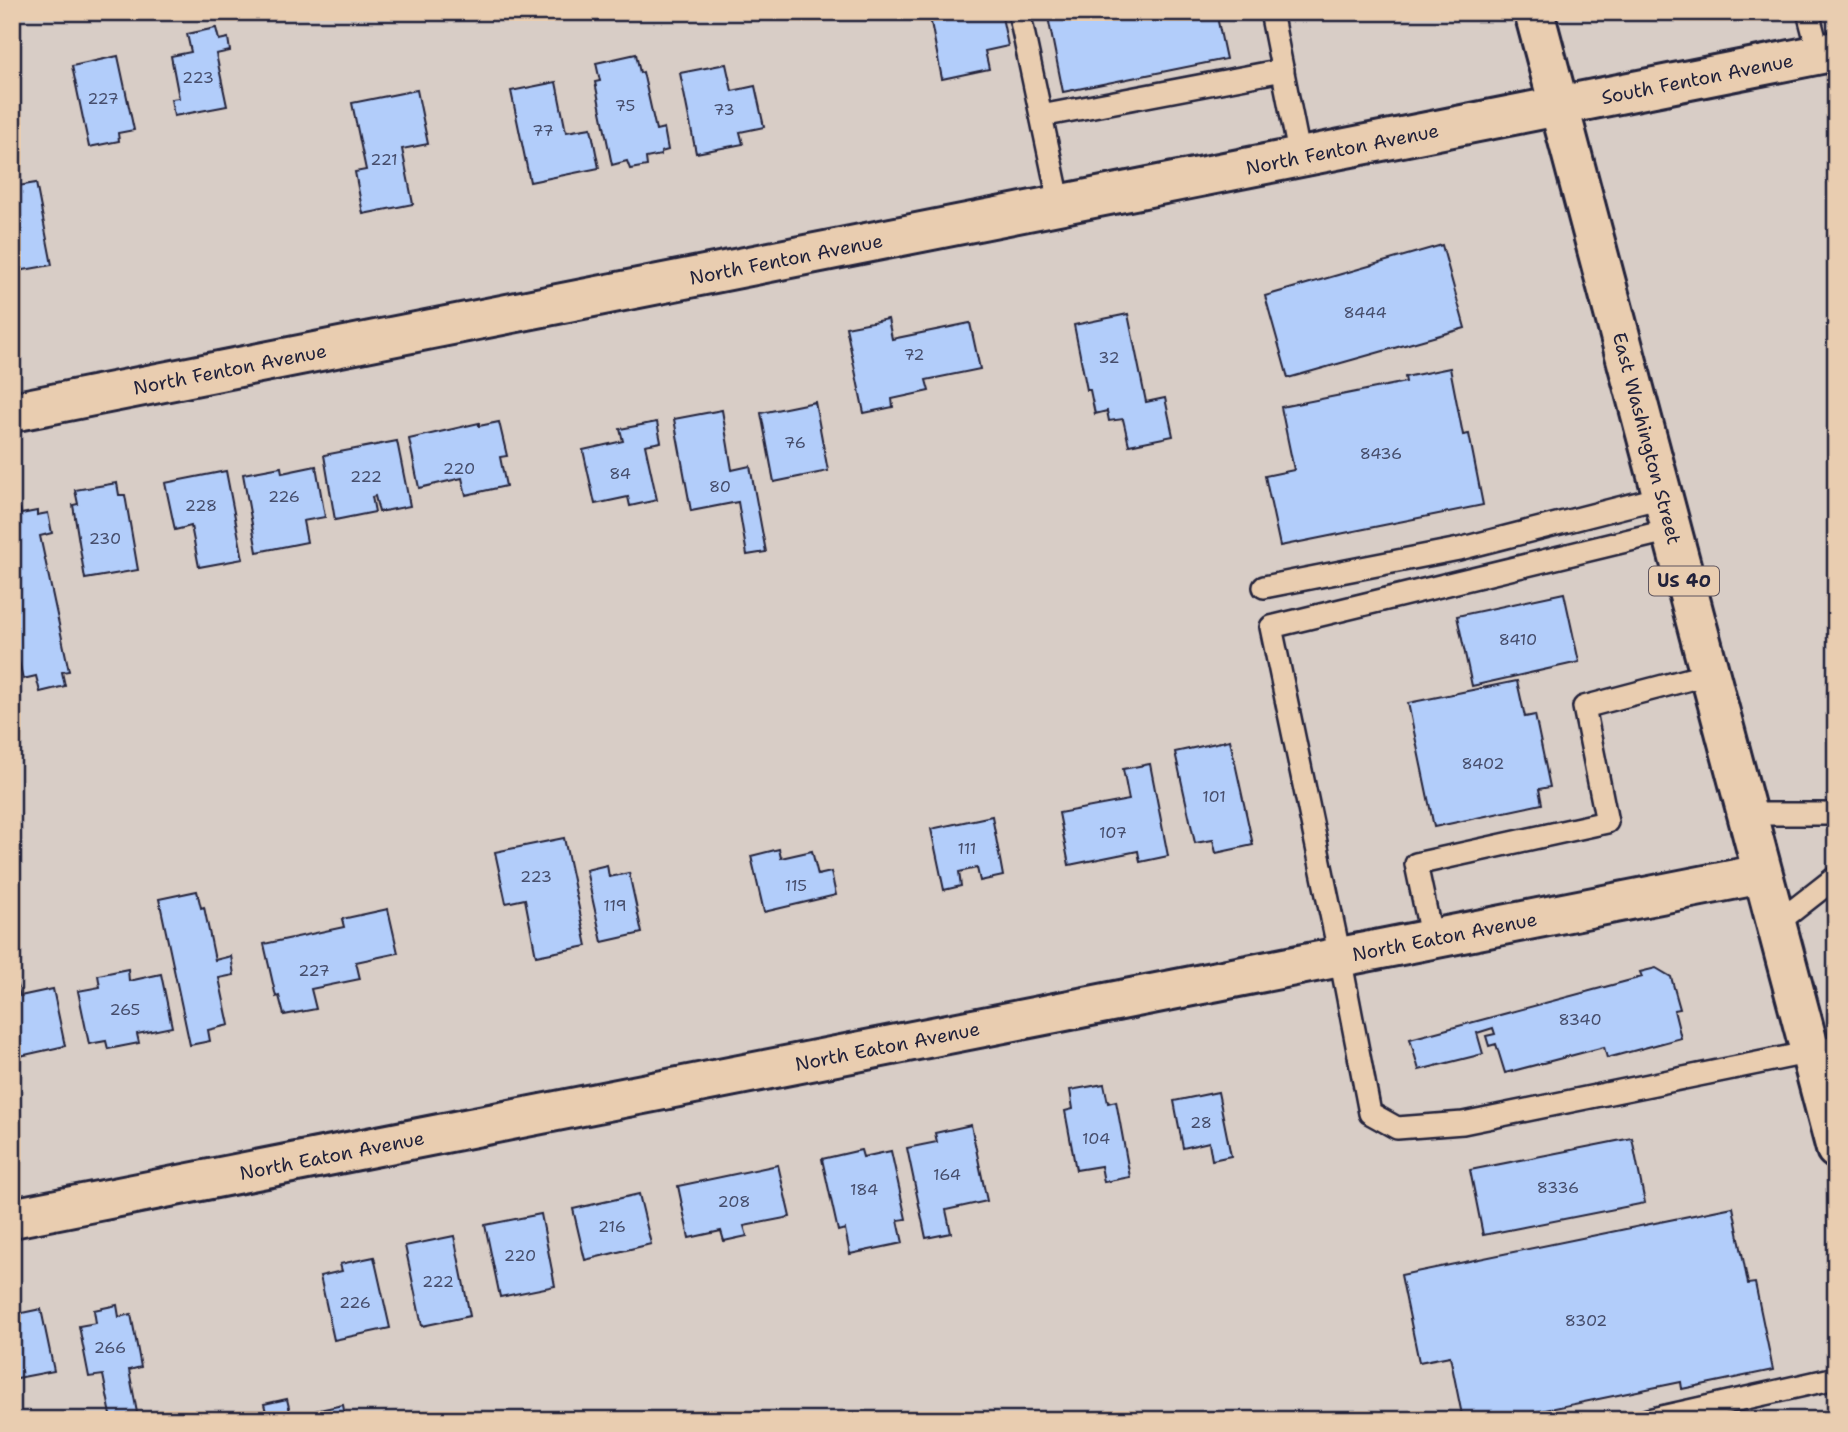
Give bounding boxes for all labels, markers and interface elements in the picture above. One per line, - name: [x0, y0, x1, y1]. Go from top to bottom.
- street label: South Fenton Avenue: [1599, 47, 1796, 110]
- house number: 223: [182, 67, 214, 88]
- house number: 227: [87, 88, 119, 109]
- house number: 75: [615, 95, 635, 116]
- house number: 73: [713, 99, 735, 120]
- street label: North Fenton Avenue: [1243, 117, 1441, 180]
- house number: 77: [532, 120, 554, 141]
- house number: 221: [370, 149, 398, 170]
- street label: North Fenton Avenue: [687, 227, 885, 290]
- house number: 8444: [1343, 302, 1387, 323]
- street label: East Washington Street: [1607, 329, 1687, 547]
- street label: North Fenton Avenue: [131, 338, 329, 400]
- house number: 72: [903, 344, 925, 365]
- house number: 32: [1098, 347, 1120, 368]
- house number: 76: [784, 432, 806, 453]
- house number: 8436: [1360, 443, 1402, 464]
- house number: 220: [443, 458, 475, 479]
- house number: 84: [609, 463, 631, 484]
- house number: 222: [350, 466, 382, 487]
- house number: 80: [709, 476, 731, 497]
- house number: 226: [268, 486, 300, 507]
- house number: 228: [185, 495, 217, 516]
- house number: 230: [89, 528, 121, 549]
- road number: US 40: [1649, 566, 1719, 596]
- house number: 8410: [1499, 629, 1537, 650]
- house number: 8402: [1461, 753, 1505, 774]
- house number: 101: [1202, 786, 1226, 807]
- house number: 107: [1099, 822, 1127, 843]
- house number: 111: [958, 838, 976, 859]
- house number: 223: [520, 866, 552, 887]
- house number: 115: [785, 875, 807, 896]
- house number: 119: [603, 895, 627, 916]
- street label: North Eaton Avenue: [1350, 906, 1539, 967]
- house number: 227: [298, 960, 330, 981]
- house number: 265: [110, 999, 140, 1020]
- house number: 8340: [1558, 1009, 1602, 1030]
- street label: North Eaton Avenue: [793, 1016, 982, 1076]
- house number: 28: [1190, 1112, 1212, 1133]
- street label: North Eaton Avenue: [237, 1125, 426, 1185]
- house number: 104: [1082, 1128, 1110, 1149]
- house number: 164: [933, 1164, 961, 1185]
- house number: 8336: [1537, 1177, 1579, 1198]
- house number: 184: [850, 1179, 878, 1200]
- house number: 208: [718, 1191, 750, 1212]
- house number: 216: [598, 1216, 626, 1237]
- house number: 220: [504, 1245, 536, 1266]
- house number: 222: [422, 1271, 454, 1292]
- house number: 226: [339, 1292, 371, 1313]
- house number: 8302: [1565, 1310, 1607, 1331]
- house number: 266: [94, 1337, 126, 1358]

